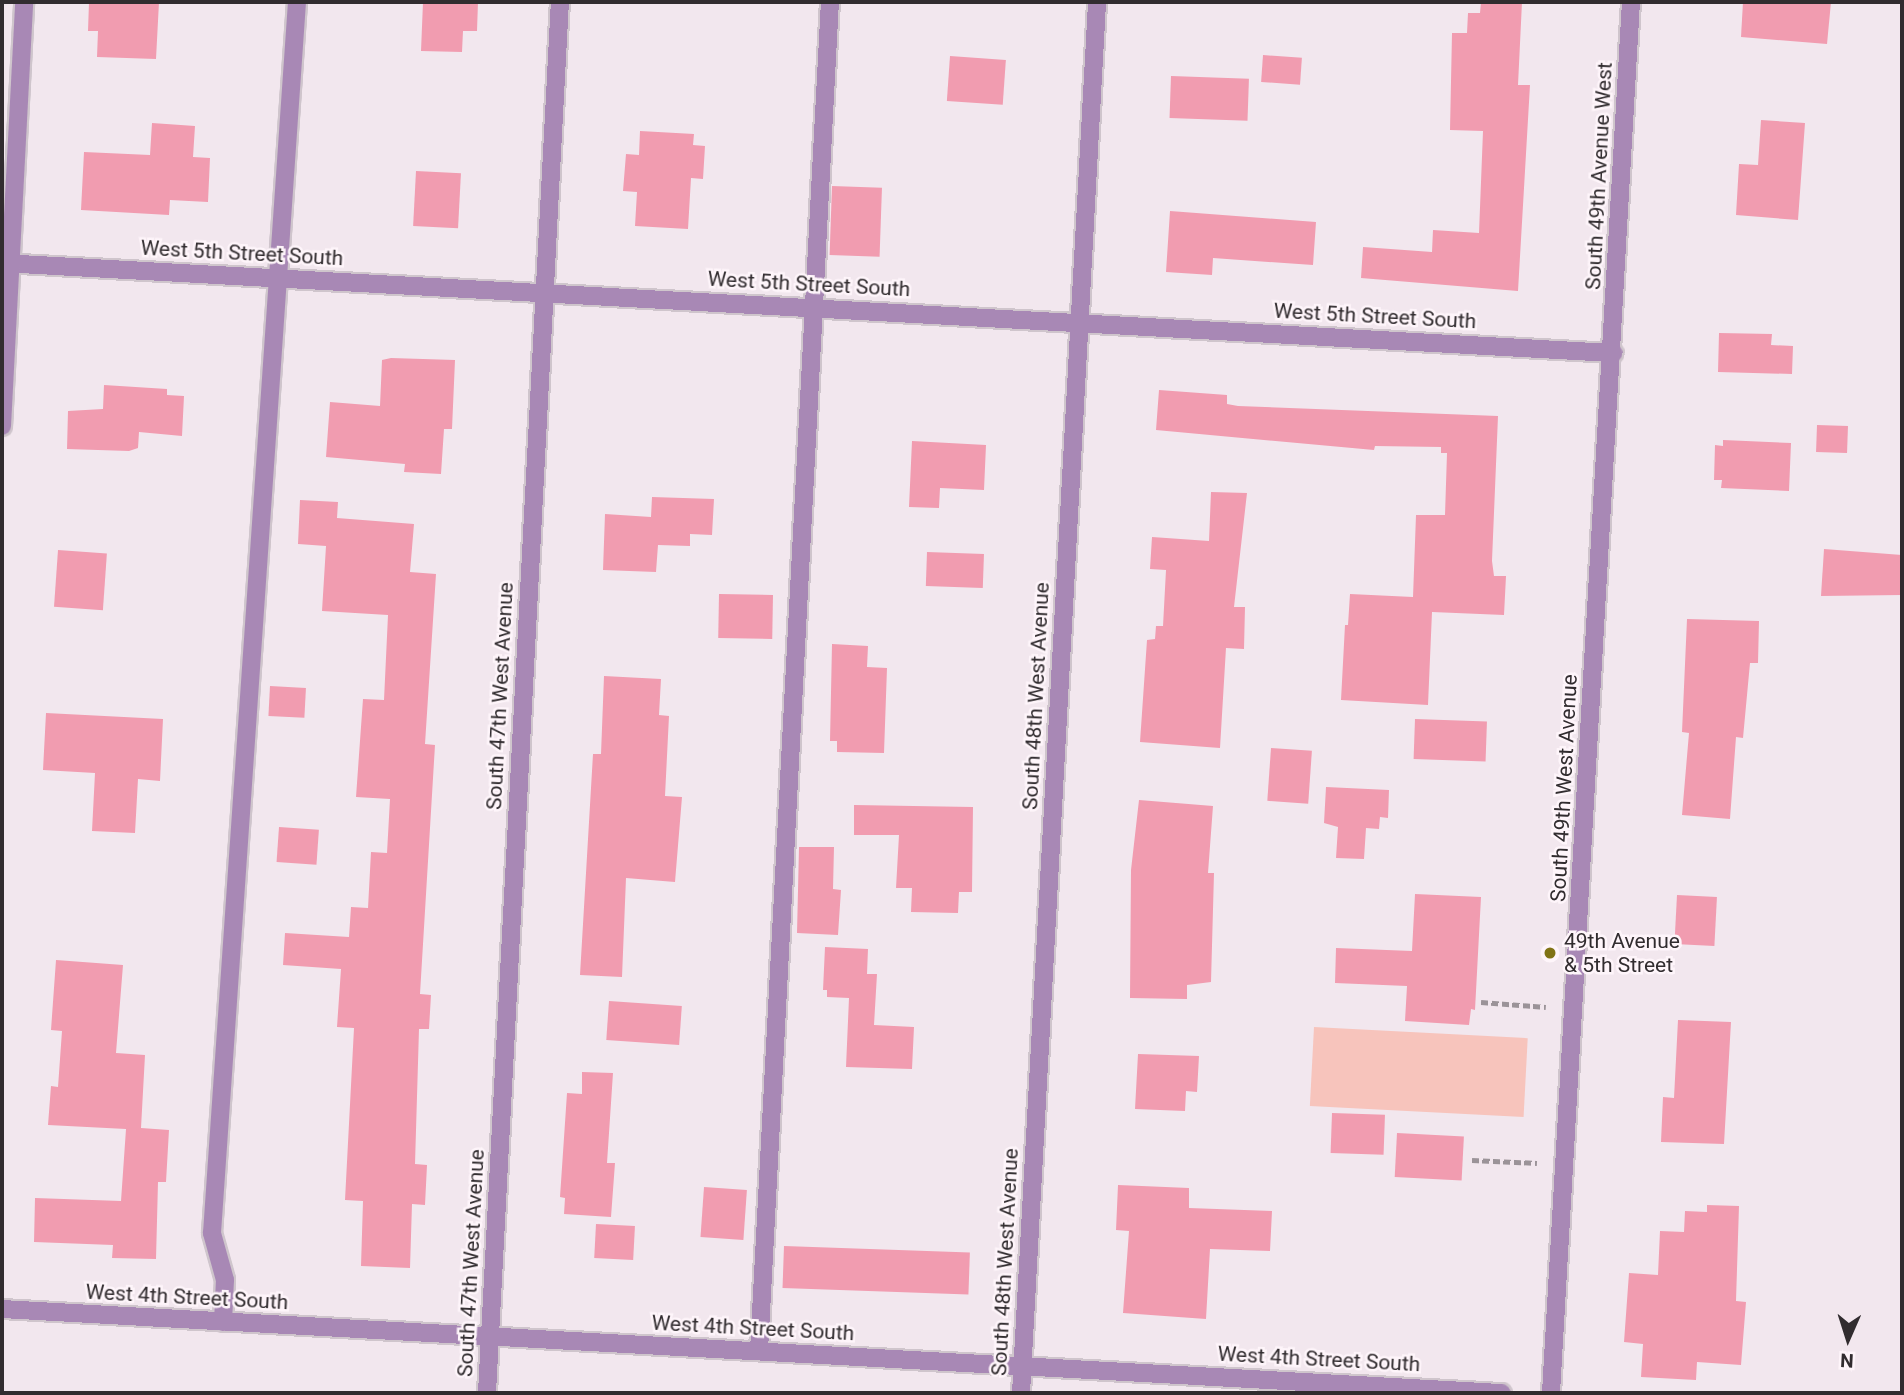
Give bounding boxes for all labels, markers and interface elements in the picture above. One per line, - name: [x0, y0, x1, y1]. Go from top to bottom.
- street label: South 49th Avenue West: [1580, 62, 1618, 290]
- street label: West 5th Street South: [140, 235, 344, 271]
- street label: West 5th Street South: [707, 266, 911, 302]
- street label: West 5th Street South: [1273, 298, 1477, 334]
- street label: South 47th West Avenue: [481, 582, 519, 810]
- street label: South 48th West Avenue: [1017, 582, 1055, 810]
- street label: South 49th West Avenue: [1545, 674, 1583, 902]
- place label: 49th Avenue & 5th Street: [1564, 928, 1680, 978]
- marker: 49th Avenue & 5th Street: [1542, 945, 1558, 961]
- street label: South 48th West Avenue: [986, 1148, 1024, 1376]
- street label: South 47th West Avenue: [452, 1149, 490, 1377]
- street label: West 4th Street South: [85, 1279, 289, 1315]
- north arrow: [1813, 1304, 1883, 1374]
- street label: West 4th Street South: [651, 1310, 855, 1346]
- street label: West 4th Street South: [1217, 1341, 1421, 1377]
- text: N: [1840, 1349, 1854, 1372]

